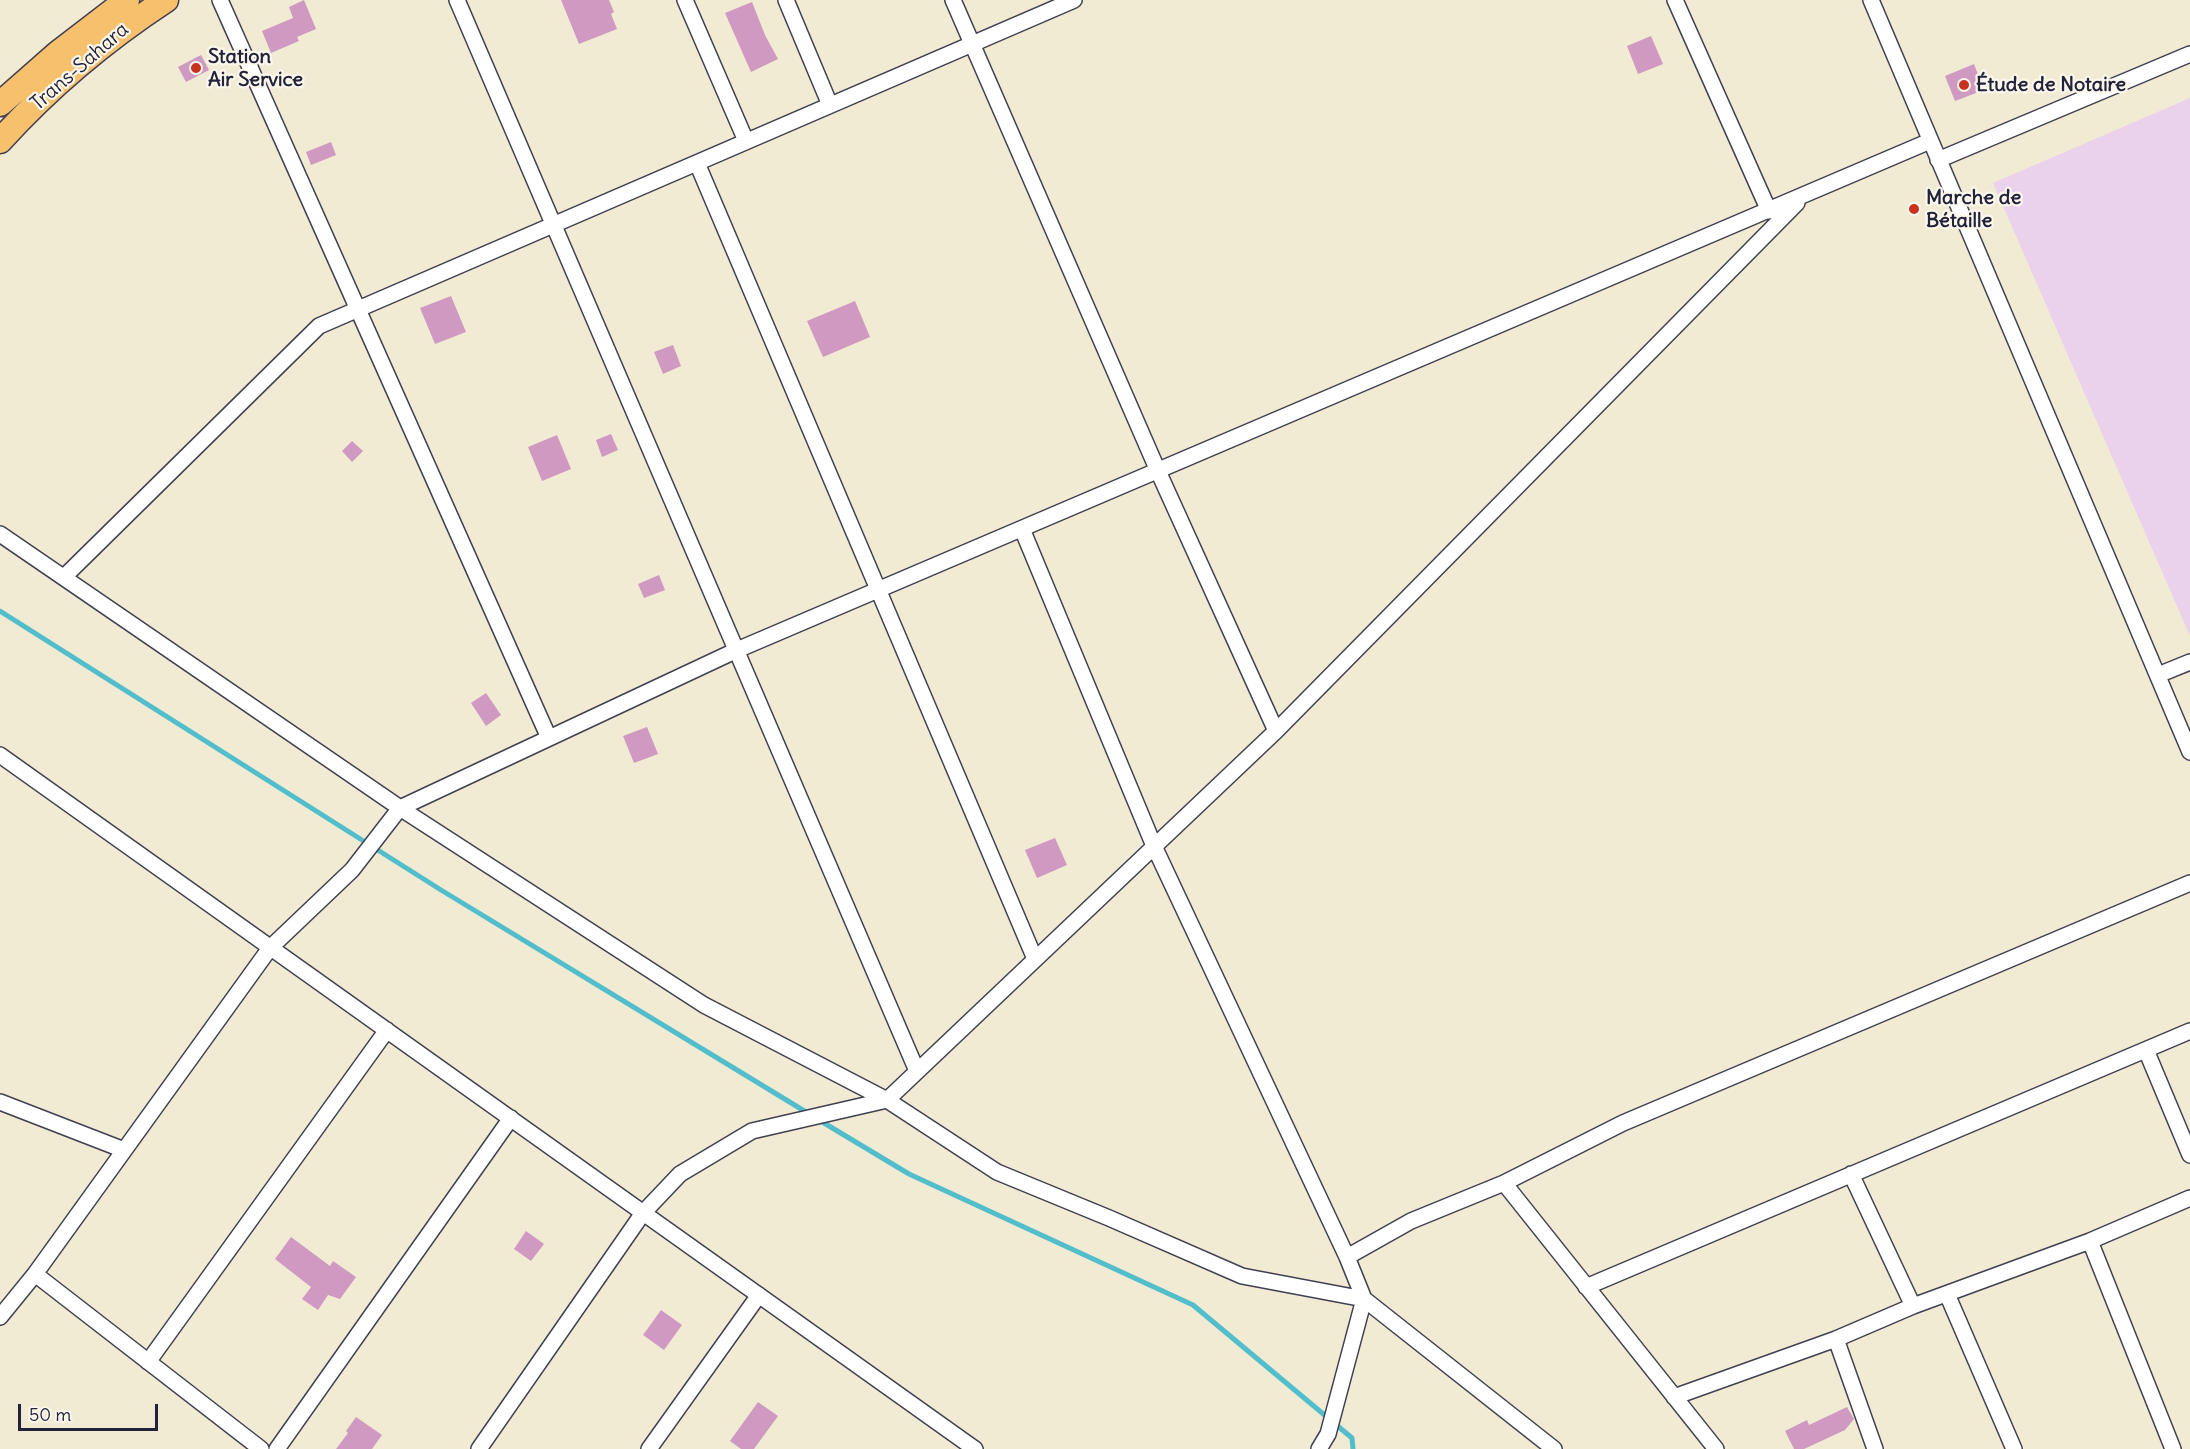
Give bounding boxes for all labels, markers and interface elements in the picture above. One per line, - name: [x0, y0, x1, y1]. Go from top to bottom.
- street label: Trans-Sahara: [26, 18, 134, 116]
- place label: Station Air Service: [208, 45, 303, 92]
- marker: Station Air Service: [189, 61, 203, 75]
- place label: Étude de Notaire: [1976, 73, 2126, 97]
- marker: Étude de Notaire: [1957, 78, 1971, 92]
- place label: Marche de Bétaille: [1926, 186, 2021, 233]
- marker: Marche de Bétaille: [1907, 202, 1921, 216]
- scale bar: [21, 1392, 160, 1430]
- text: 50 m: [29, 1403, 71, 1426]

